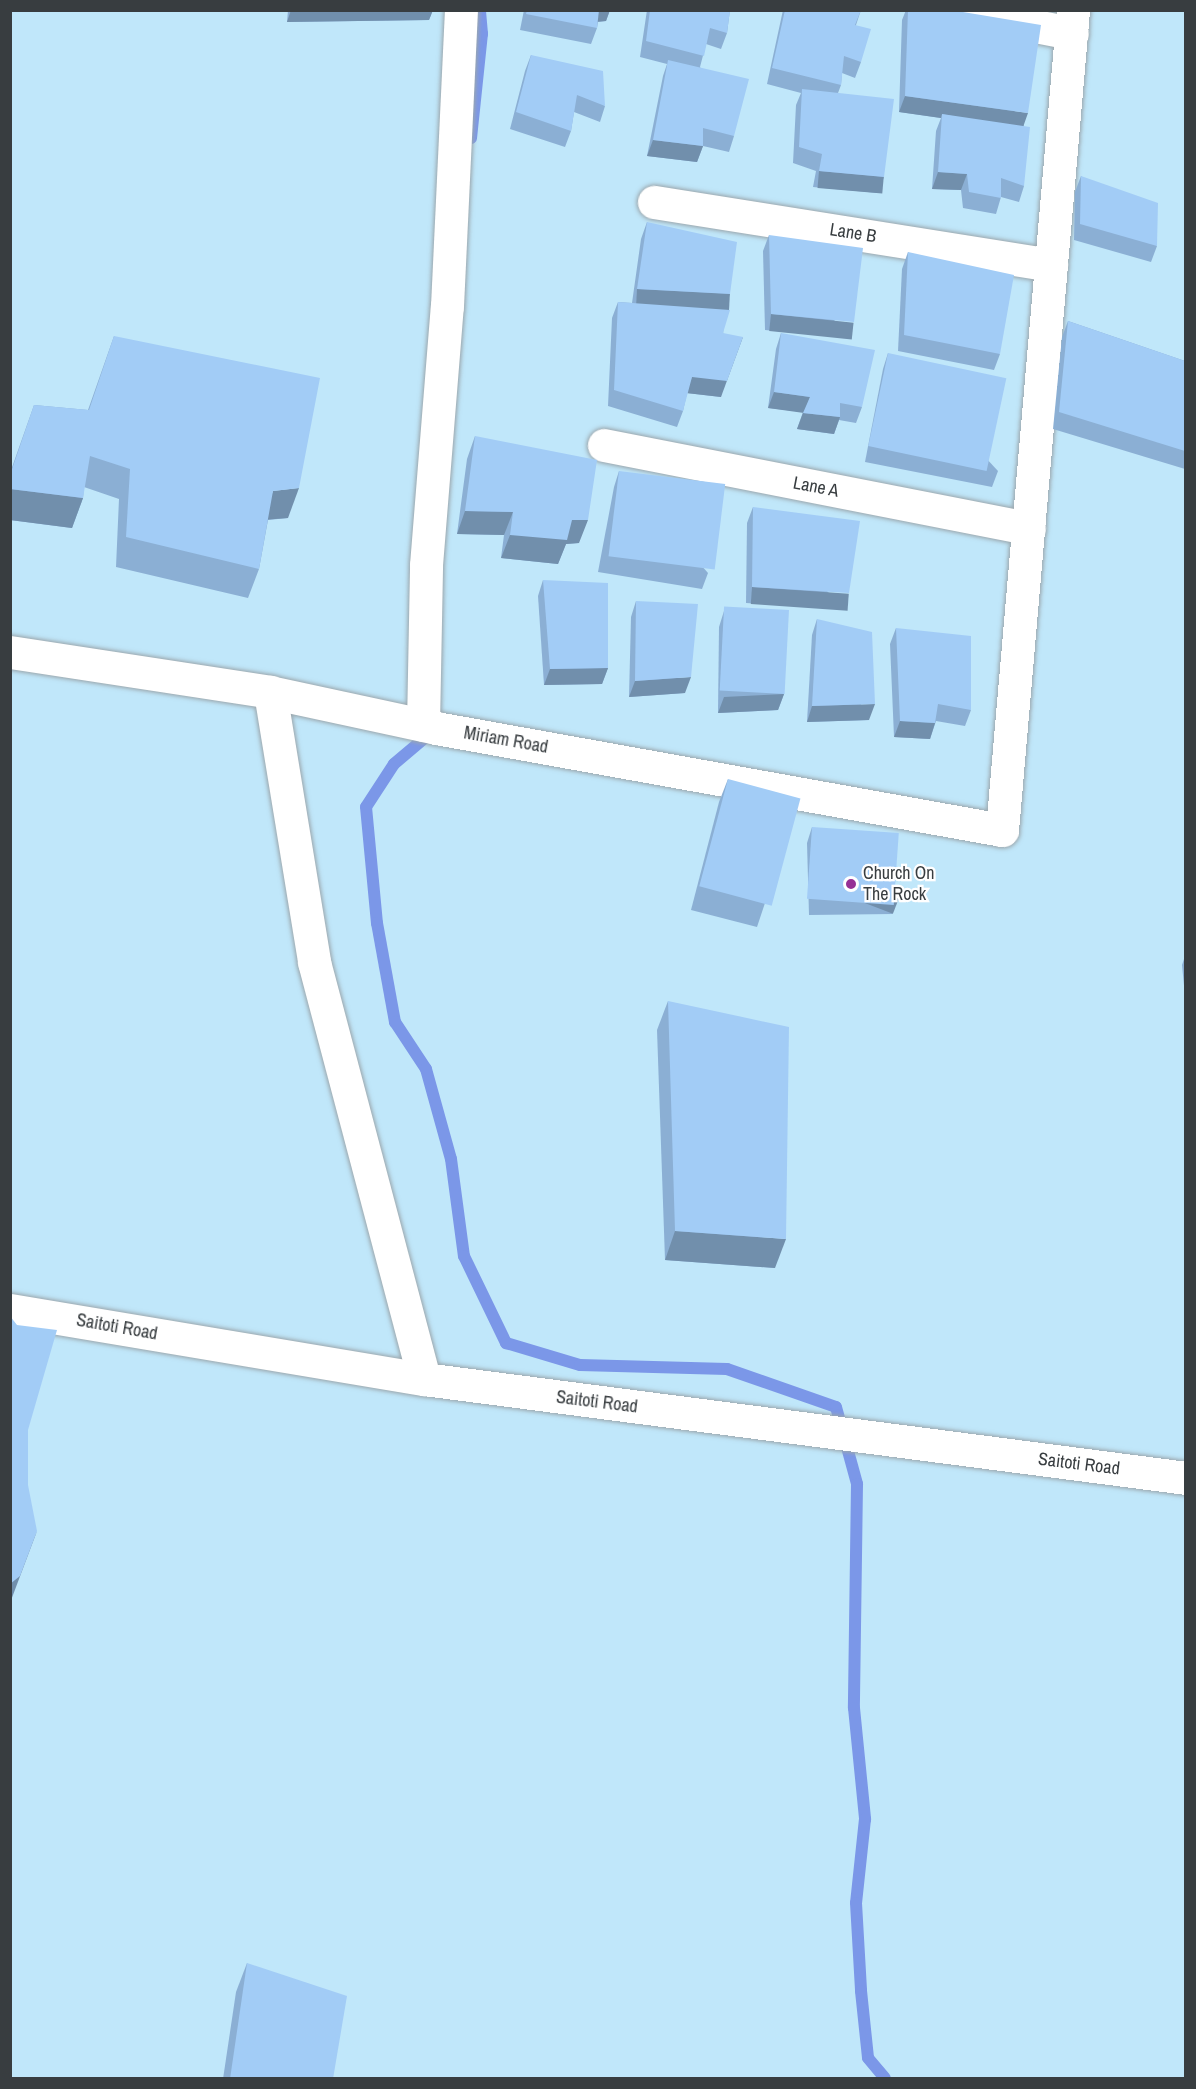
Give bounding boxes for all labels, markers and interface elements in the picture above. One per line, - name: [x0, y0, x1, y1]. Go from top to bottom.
- street label: Lane B: [828, 219, 878, 247]
- street label: Lane A: [791, 472, 841, 502]
- street label: Miriam Road: [462, 722, 550, 758]
- place label: Church On The Rock: [863, 863, 934, 906]
- marker: Church On The Rock: [844, 877, 858, 891]
- street label: Saitoti Road: [75, 1309, 159, 1345]
- street label: Saitoti Road: [555, 1386, 639, 1418]
- street label: Saitoti Road: [1037, 1448, 1121, 1480]

